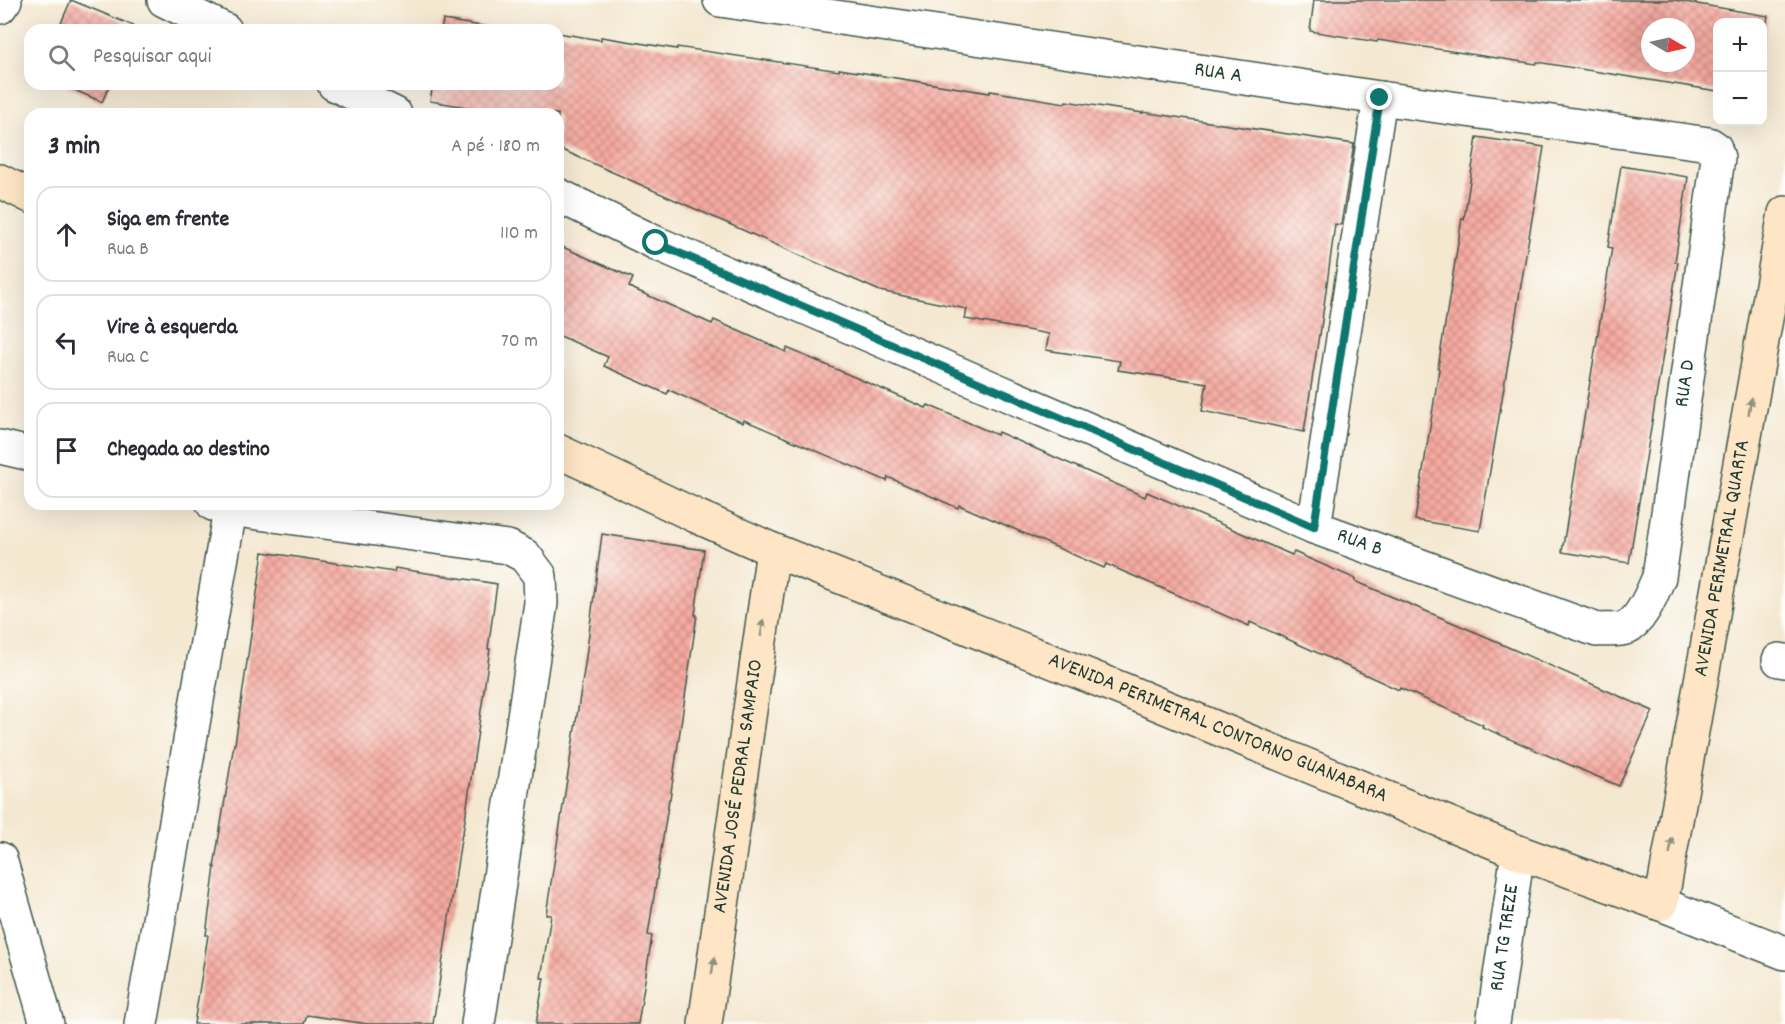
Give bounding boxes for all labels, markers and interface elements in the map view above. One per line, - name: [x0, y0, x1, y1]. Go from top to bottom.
- north arrow: [1641, 18, 1695, 72]
- map controls: [1713, 18, 1767, 126]
- button: +: [1713, 18, 1767, 72]
- search box: [24, 24, 564, 90]
- icon: search: [45, 41, 78, 74]
- text: Pesquisar aqui: [93, 42, 212, 73]
- street label: RUA A: [1192, 56, 1244, 92]
- button: −: [1713, 72, 1767, 126]
- route end: [1366, 84, 1392, 110]
- text: 3 min: [48, 129, 100, 166]
- text: A pé · 180 m: [451, 133, 540, 161]
- text: Siga em frente: [107, 205, 229, 236]
- icon: ahead: [50, 218, 83, 251]
- text: 110 m: [500, 220, 538, 248]
- route start: [642, 229, 668, 255]
- text: Rua B: [107, 236, 149, 264]
- text: Vire à esquerda: [107, 313, 237, 344]
- icon: left: [50, 326, 83, 359]
- text: 70 m: [501, 328, 538, 356]
- text: Rua C: [107, 344, 149, 372]
- street label: RUA D: [1668, 358, 1704, 409]
- one-way arrow: [1746, 396, 1755, 415]
- icon: arrive: [50, 434, 83, 467]
- text: Chegada ao destino: [107, 435, 270, 466]
- street label: AVENIDA PERIMETRAL QUARTA: [1687, 437, 1759, 679]
- street label: RUA B: [1332, 521, 1386, 566]
- one-way arrow: [757, 618, 766, 637]
- street label: AVENIDA PERIMETRAL CONTORNO GUANABARA: [1043, 646, 1392, 812]
- street label: AVENIDA JOSÉ PEDRAL SAMPAIO: [706, 658, 772, 915]
- one-way arrow: [1667, 836, 1676, 855]
- street label: RUA TG TREZE: [1483, 882, 1528, 993]
- one-way arrow: [709, 956, 718, 975]

